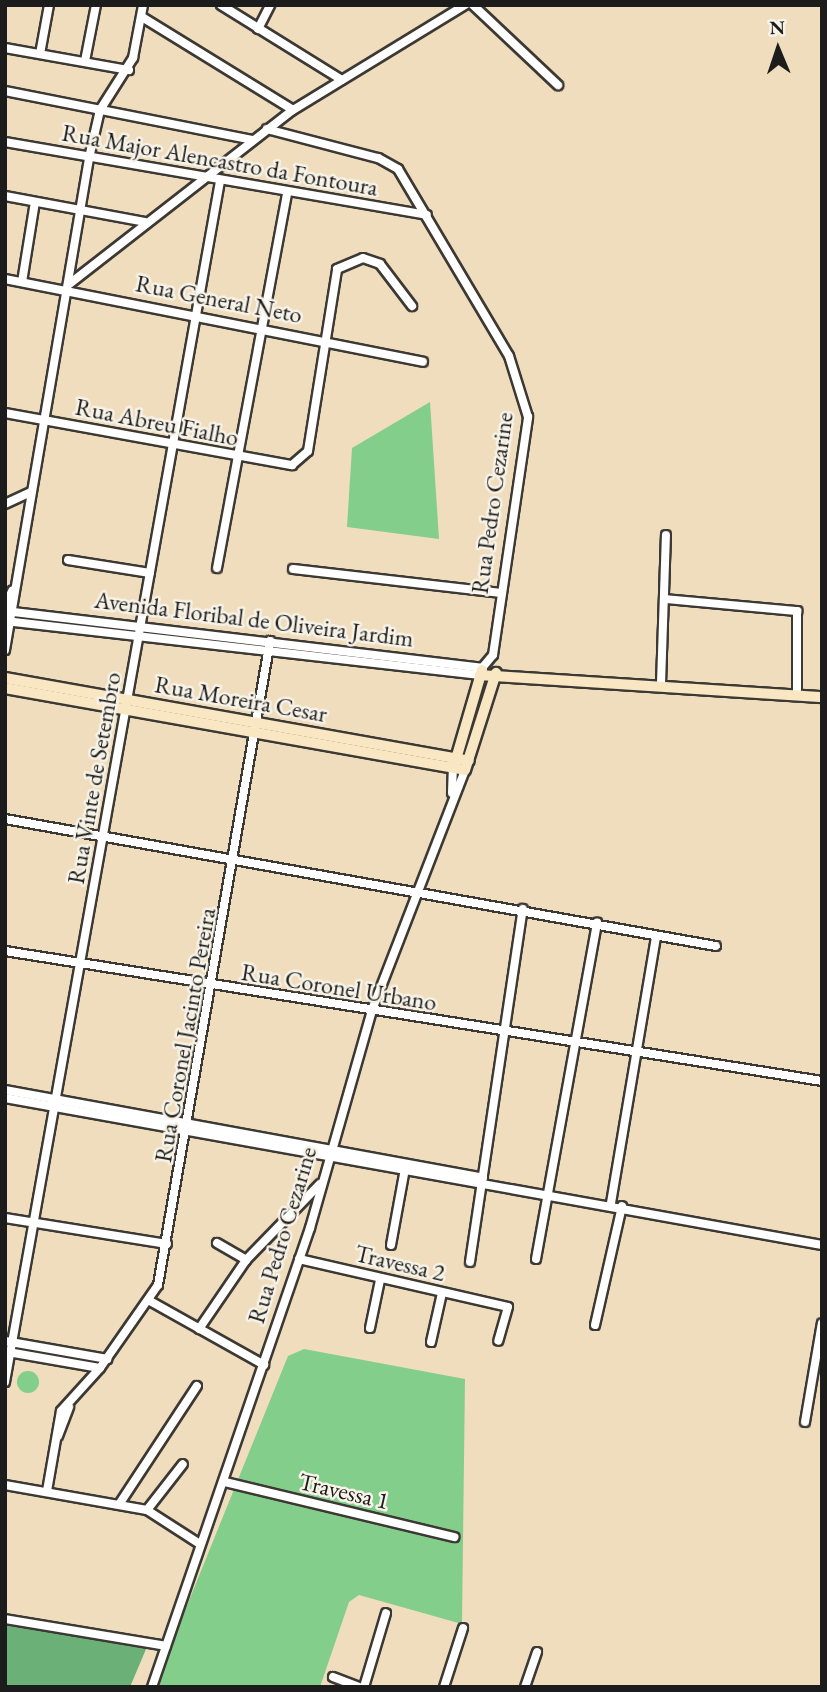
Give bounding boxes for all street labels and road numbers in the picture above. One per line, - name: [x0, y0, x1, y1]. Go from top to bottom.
- street label: Rua Major Alencastro da Fontoura: [60, 118, 380, 202]
- street label: Rua General Neto: [133, 269, 305, 329]
- street label: Rua Abreu Fialho: [73, 392, 241, 452]
- street label: Rua Pedro Cezarine: [465, 410, 519, 596]
- street label: Avenida Floribal de Oliveira Jardim: [93, 585, 415, 653]
- street label: Rua Vinte de Setembro: [61, 670, 127, 886]
- street label: Rua Moreira Cesar: [153, 670, 329, 728]
- street label: Rua Coronel Jacinto Pereira: [148, 905, 222, 1165]
- street label: Rua Coronel Urbano: [239, 957, 439, 1017]
- street label: Rua Pedro Cezarine: [241, 1143, 323, 1327]
- street label: Travessa 2: [352, 1239, 448, 1287]
- street label: Travessa 1: [296, 1467, 392, 1515]

